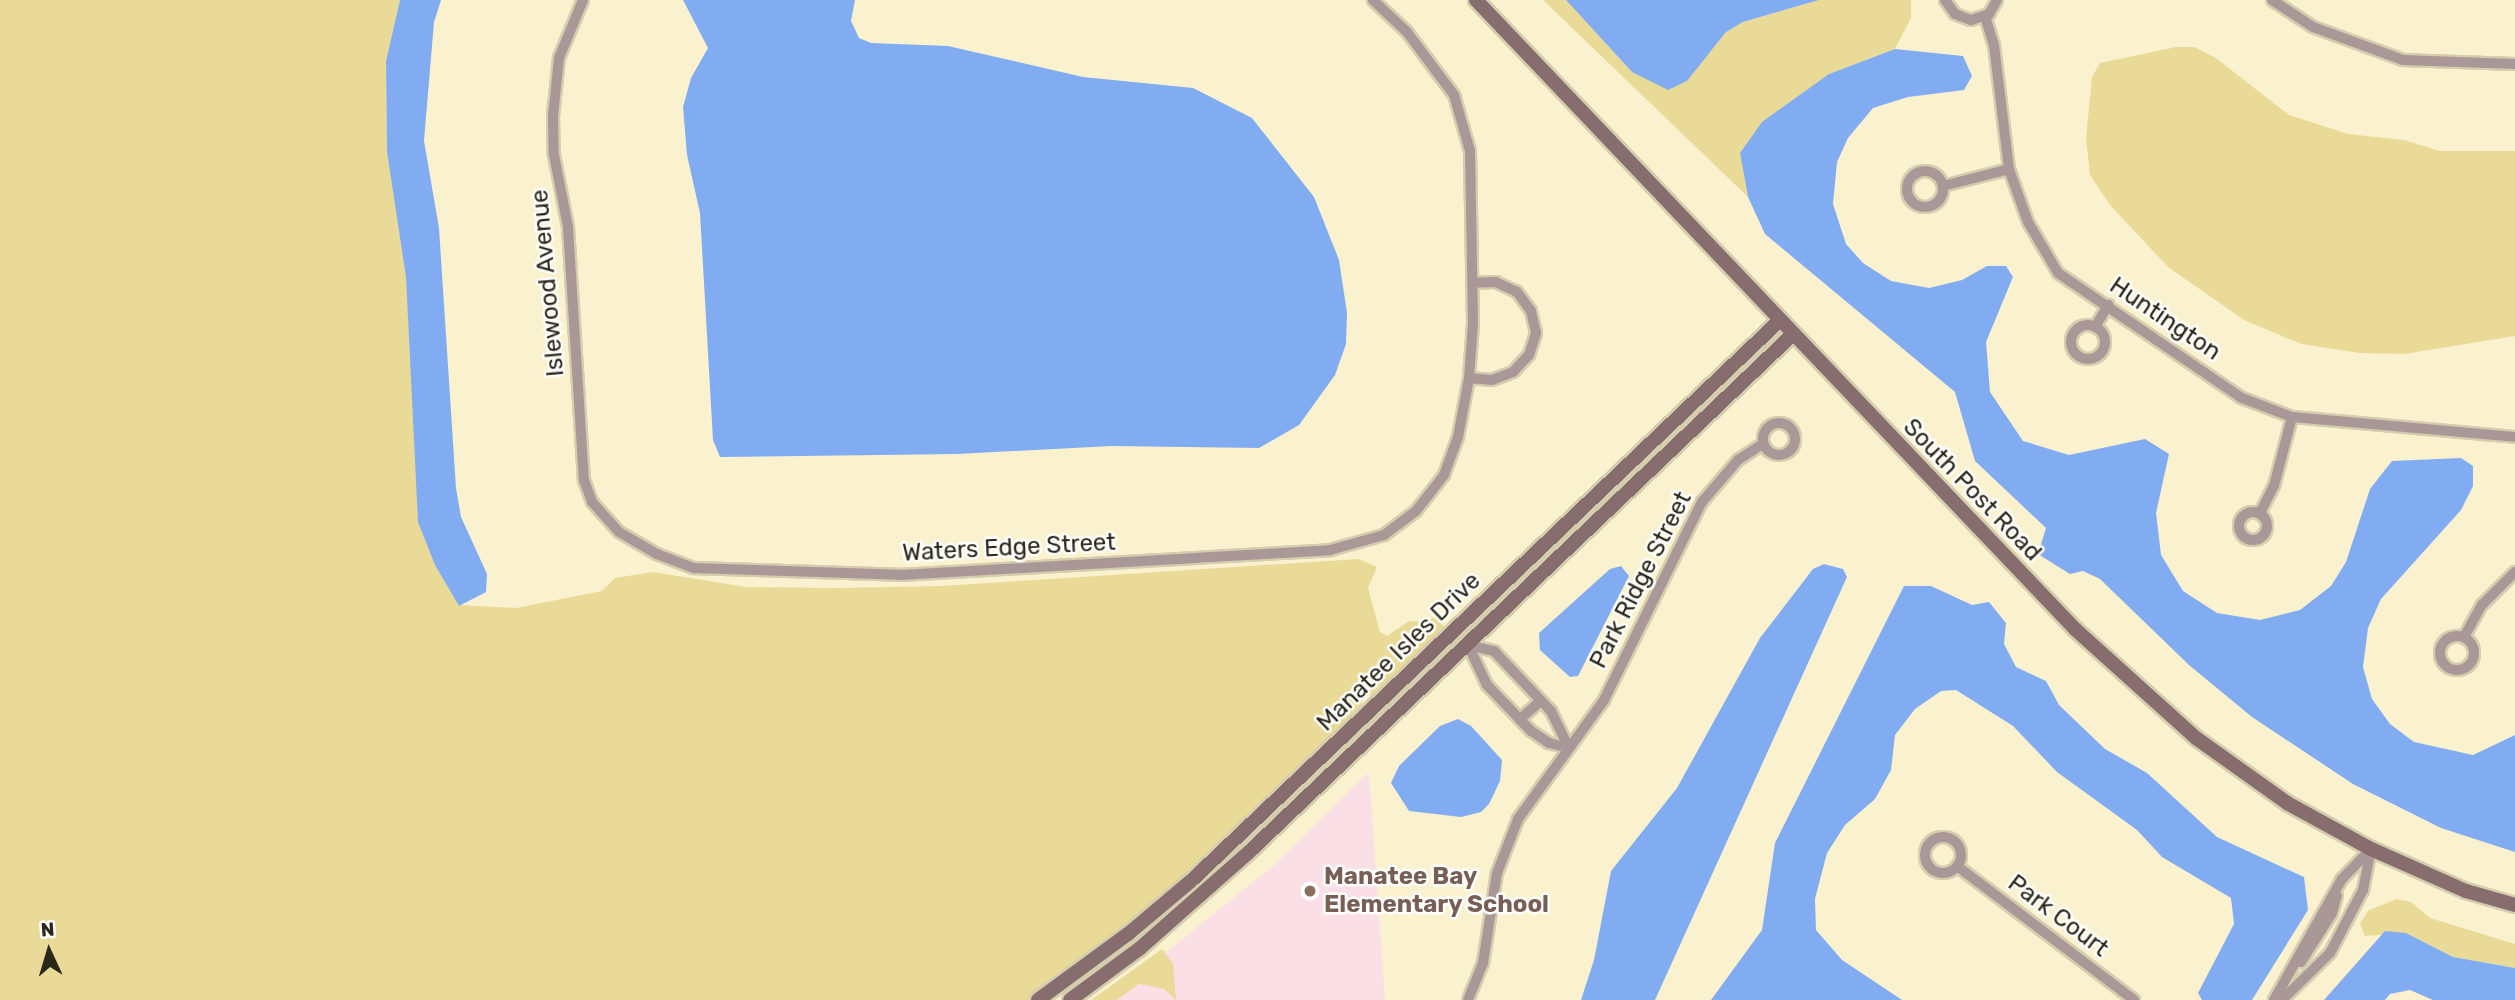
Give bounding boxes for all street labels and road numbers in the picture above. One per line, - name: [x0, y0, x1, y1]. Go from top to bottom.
- street label: Islewood Avenue: [525, 188, 571, 378]
- street label: Huntington: [2104, 271, 2226, 367]
- street label: South Post Road: [1897, 413, 2047, 567]
- street label: Park Ridge Street: [1584, 487, 1698, 673]
- street label: Waters Edge Street: [902, 528, 1116, 568]
- street label: Manatee Isles Drive: [1311, 567, 1487, 737]
- street label: Park Court: [2002, 869, 2114, 963]

